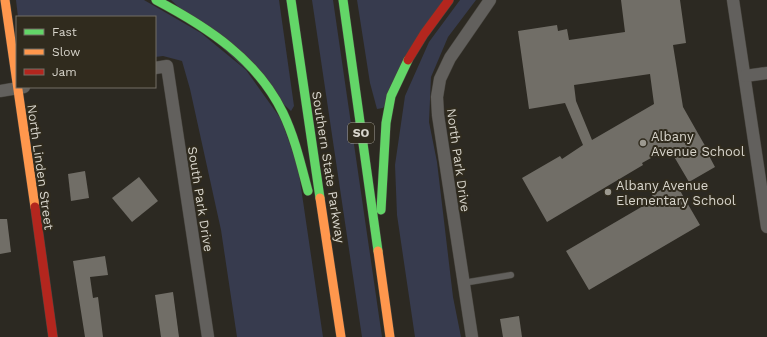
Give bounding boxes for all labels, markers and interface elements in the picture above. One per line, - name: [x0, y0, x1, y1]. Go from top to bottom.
- legend: [16, 16, 156, 88]
- text: Fast: [52, 25, 77, 39]
- text: Slow: [52, 45, 80, 59]
- text: Jam: [52, 65, 77, 79]
- street label: Southern State Parkway: [309, 90, 348, 244]
- street label: North Linden Street: [24, 103, 57, 231]
- street label: North Park Drive: [444, 107, 473, 213]
- road number: SO: [348, 123, 374, 143]
- place label: Albany Avenue School: [651, 129, 745, 159]
- marker: Albany Avenue School: [638, 138, 648, 148]
- street label: South Park Drive: [185, 145, 216, 253]
- place label: Albany Avenue Elementary School: [616, 178, 736, 208]
- marker: Albany Avenue Elementary School: [603, 187, 613, 197]

